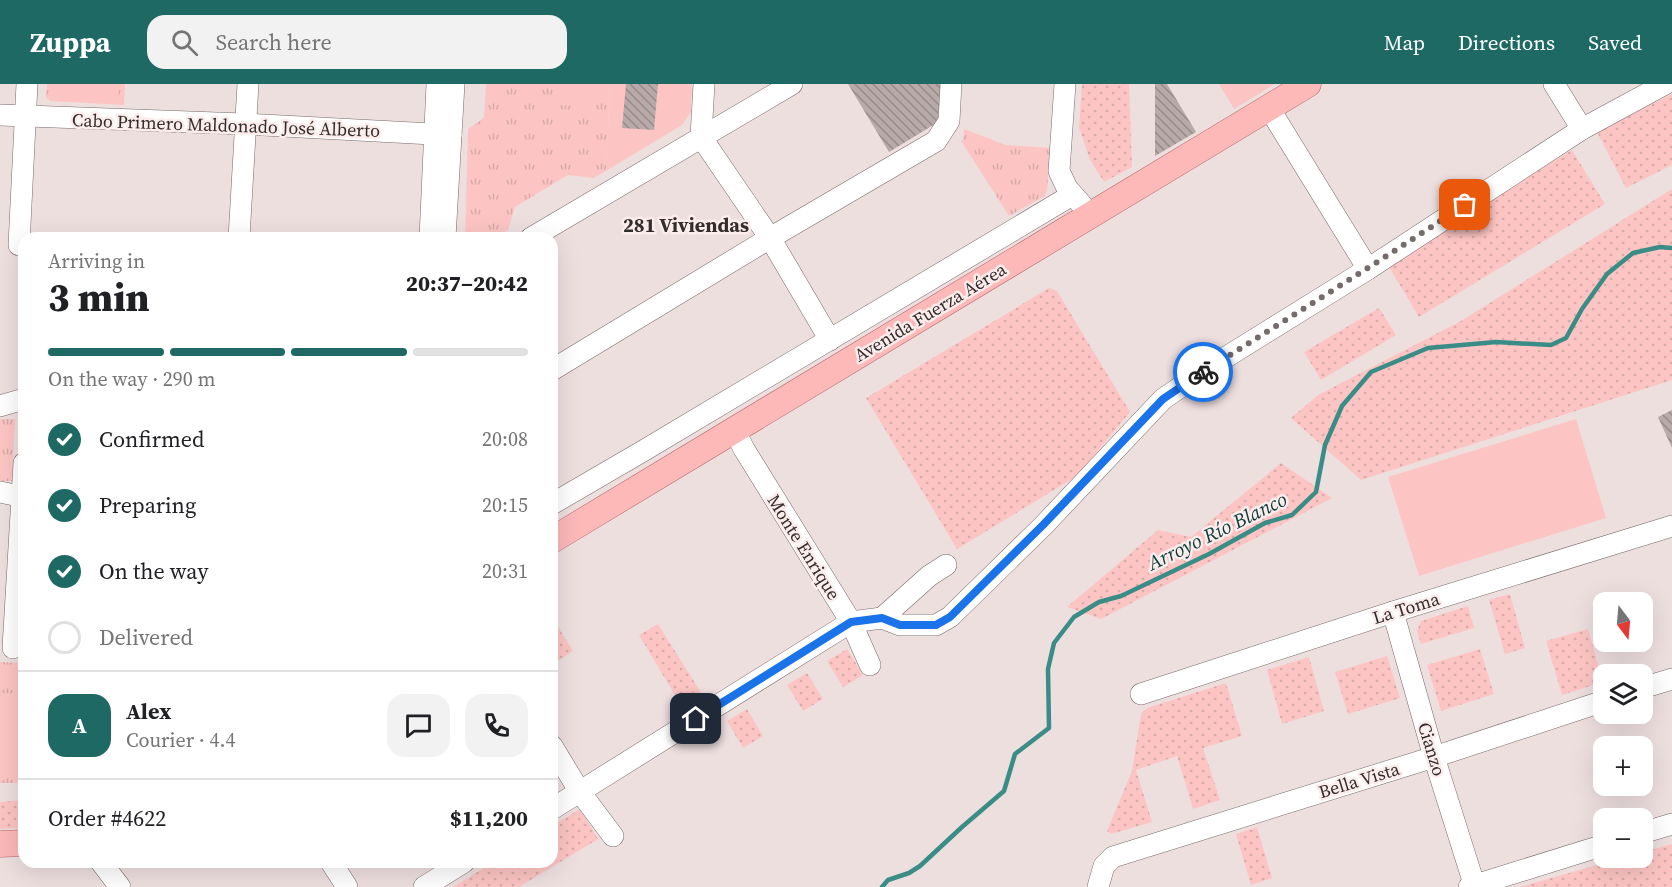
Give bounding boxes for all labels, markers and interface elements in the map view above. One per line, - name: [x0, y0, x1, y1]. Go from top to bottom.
- search box: [147, 15, 567, 69]
- text: Zuppa: [30, 23, 111, 61]
- icon: search: [168, 26, 201, 59]
- text: Search here: [216, 27, 332, 57]
- text: Map: [1384, 28, 1425, 57]
- text: Directions: [1458, 28, 1555, 57]
- text: Saved: [1588, 28, 1642, 57]
- street label: Cabo Primero Maldonado José Alberto: [72, 107, 381, 143]
- pin: [1439, 179, 1490, 230]
- icon: bag: [1448, 188, 1481, 221]
- district label: 281 Viviendas: [623, 211, 749, 239]
- text: Arriving in: [48, 247, 145, 275]
- street label: Avenida Fuerza Aérea: [849, 256, 1012, 367]
- text: 20:37–20:42: [406, 268, 528, 298]
- text: 3 min: [48, 271, 150, 324]
- courier: [1173, 342, 1233, 402]
- icon: bike: [1187, 356, 1220, 389]
- text: On the way · 290 m: [48, 365, 215, 393]
- icon: check: [48, 423, 81, 456]
- text: Confirmed: [99, 424, 204, 454]
- text: 20:08: [482, 425, 528, 453]
- water label: Arroyo Río Blanco: [1142, 485, 1292, 577]
- icon: check: [48, 489, 81, 522]
- street label: Monte Enrique: [762, 489, 846, 605]
- text: Preparing: [99, 490, 196, 520]
- text: 20:15: [482, 491, 528, 519]
- icon: check: [48, 555, 81, 588]
- text: On the way: [99, 556, 208, 586]
- text: 20:31: [482, 557, 528, 585]
- street label: La Toma: [1370, 586, 1443, 630]
- north arrow: [1593, 592, 1653, 652]
- map controls: [1593, 592, 1653, 868]
- text: Delivered: [99, 622, 193, 652]
- button: layers: [1593, 664, 1653, 724]
- pin: [670, 693, 721, 744]
- button: chat: [387, 694, 450, 757]
- button: phone: [465, 694, 528, 757]
- text: Alex: [126, 696, 171, 726]
- icon: home: [679, 702, 712, 735]
- text: A: [72, 710, 87, 740]
- street label: Cianzo: [1412, 719, 1452, 779]
- text: Courier · 4.4: [126, 726, 235, 754]
- button: +: [1593, 736, 1653, 796]
- street label: Bella Vista: [1315, 756, 1403, 804]
- text: Order #4622: [48, 803, 166, 833]
- text: $11,200: [450, 803, 528, 833]
- button: −: [1593, 808, 1653, 868]

